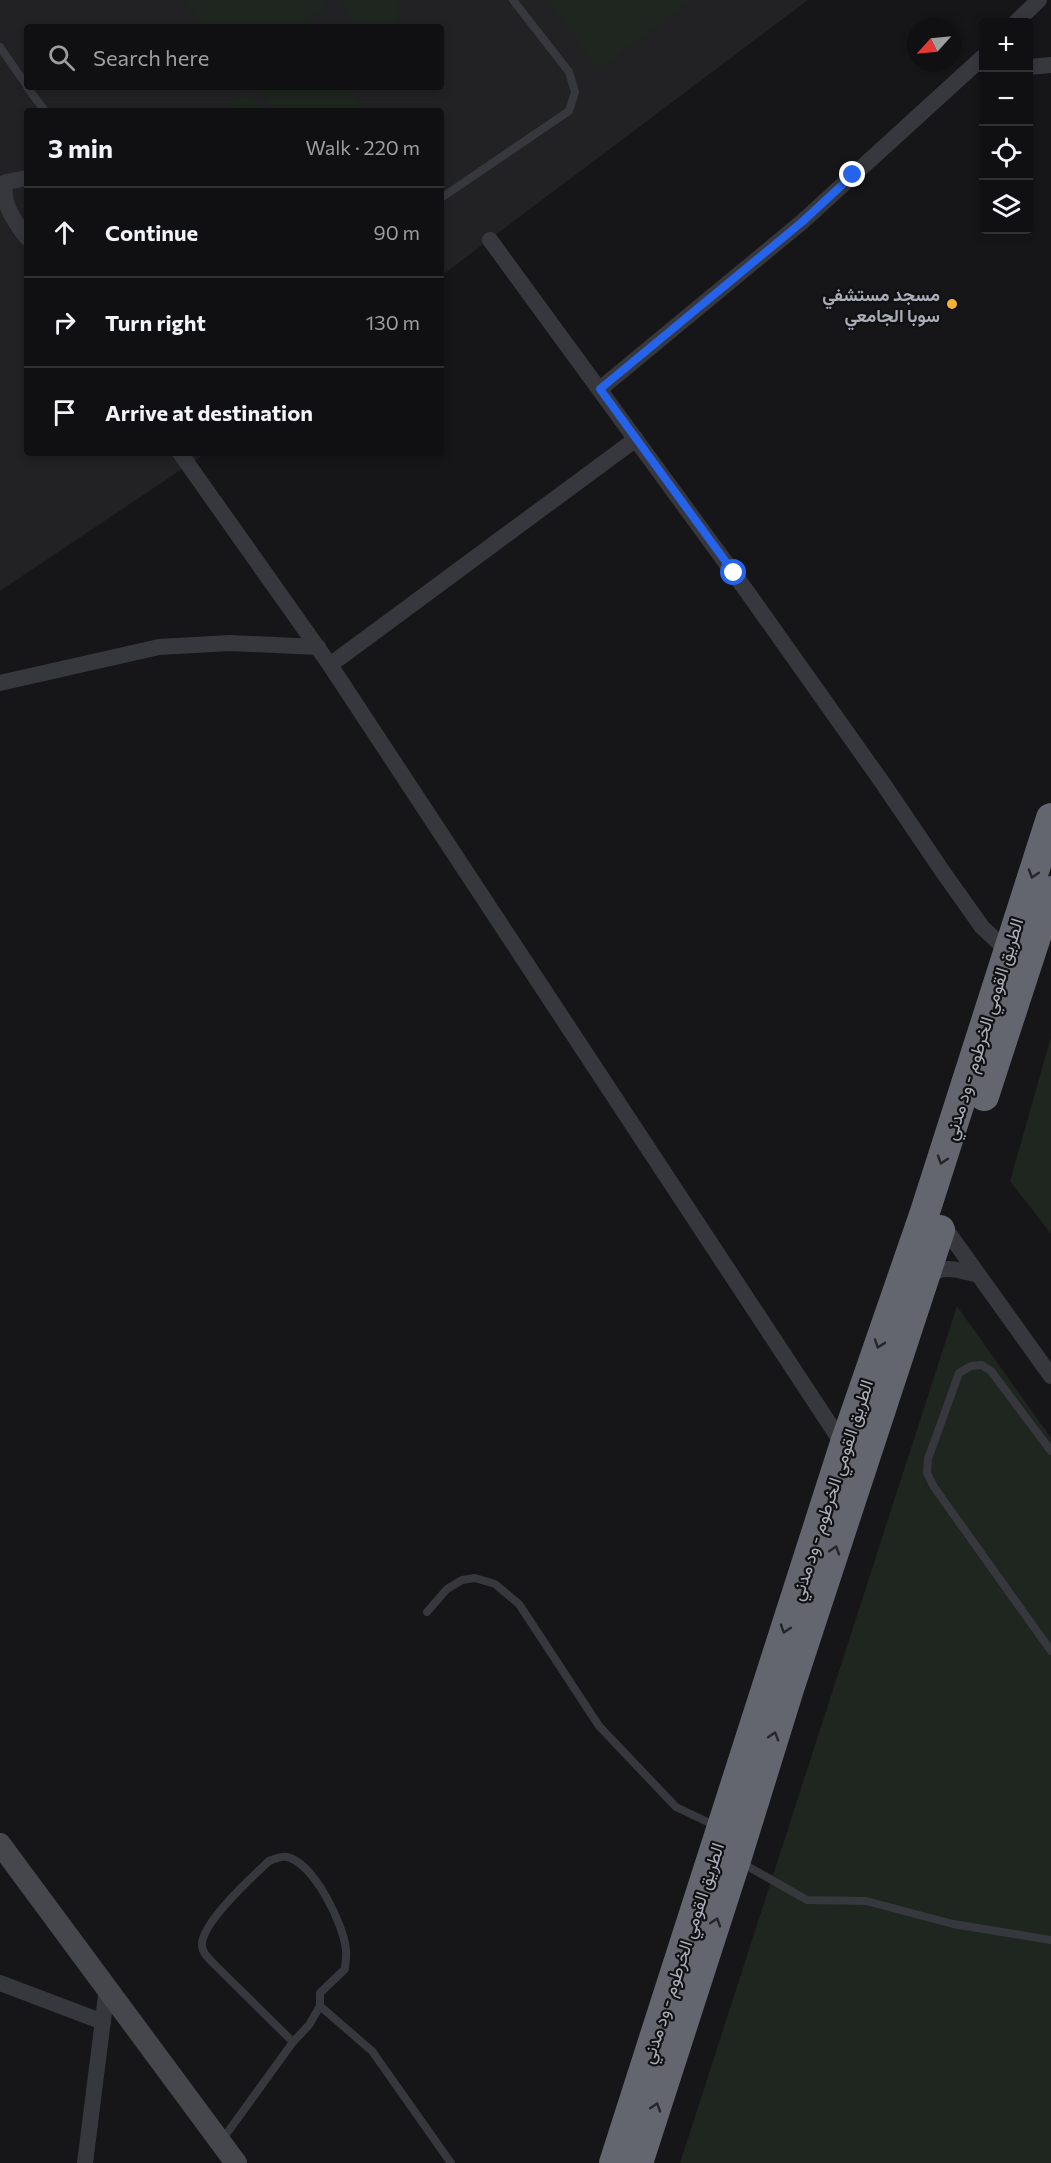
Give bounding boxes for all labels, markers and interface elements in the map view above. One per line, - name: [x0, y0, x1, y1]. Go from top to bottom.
- north arrow: [907, 18, 961, 72]
- map controls: [979, 18, 1033, 234]
- button: +: [979, 18, 1033, 72]
- search box: [24, 24, 444, 90]
- icon: search: [45, 41, 78, 74]
- text: Search here: [93, 44, 209, 71]
- button: −: [979, 72, 1033, 126]
- button: locate: [979, 126, 1033, 180]
- text: 3 min: [48, 132, 113, 163]
- text: Walk · 220 m: [305, 135, 420, 159]
- route end: [839, 161, 865, 187]
- button: layers: [979, 180, 1033, 234]
- icon: ahead: [48, 216, 81, 249]
- text: Continue: [105, 219, 198, 246]
- text: 90 m: [374, 220, 420, 244]
- place label: مسجد مستشفي سوبا الجامعي: [822, 283, 940, 331]
- marker: مسجد مستشفي سوبا الجامعي: [945, 297, 959, 311]
- icon: right: [48, 306, 81, 339]
- text: Turn right: [105, 309, 206, 336]
- text: 130 m: [366, 310, 420, 334]
- icon: arrive: [48, 396, 81, 429]
- text: Arrive at destination: [105, 399, 313, 426]
- route start: [720, 559, 746, 585]
- one-way arrow: [1027, 868, 1040, 879]
- street label: الطريق القومي الخرطوم - ود مدني: [939, 915, 1032, 1144]
- one-way arrow: [937, 1154, 949, 1165]
- one-way arrow: [873, 1338, 886, 1349]
- street label: الطريق القومي الخرطوم - ود مدني: [785, 1377, 882, 1605]
- one-way arrow: [827, 1545, 840, 1556]
- one-way arrow: [780, 1623, 793, 1634]
- one-way arrow: [767, 1731, 780, 1742]
- street label: الطريق القومي الخرطوم - ود مدني: [636, 1840, 733, 2068]
- one-way arrow: [709, 1917, 721, 1928]
- one-way arrow: [649, 2102, 661, 2113]

